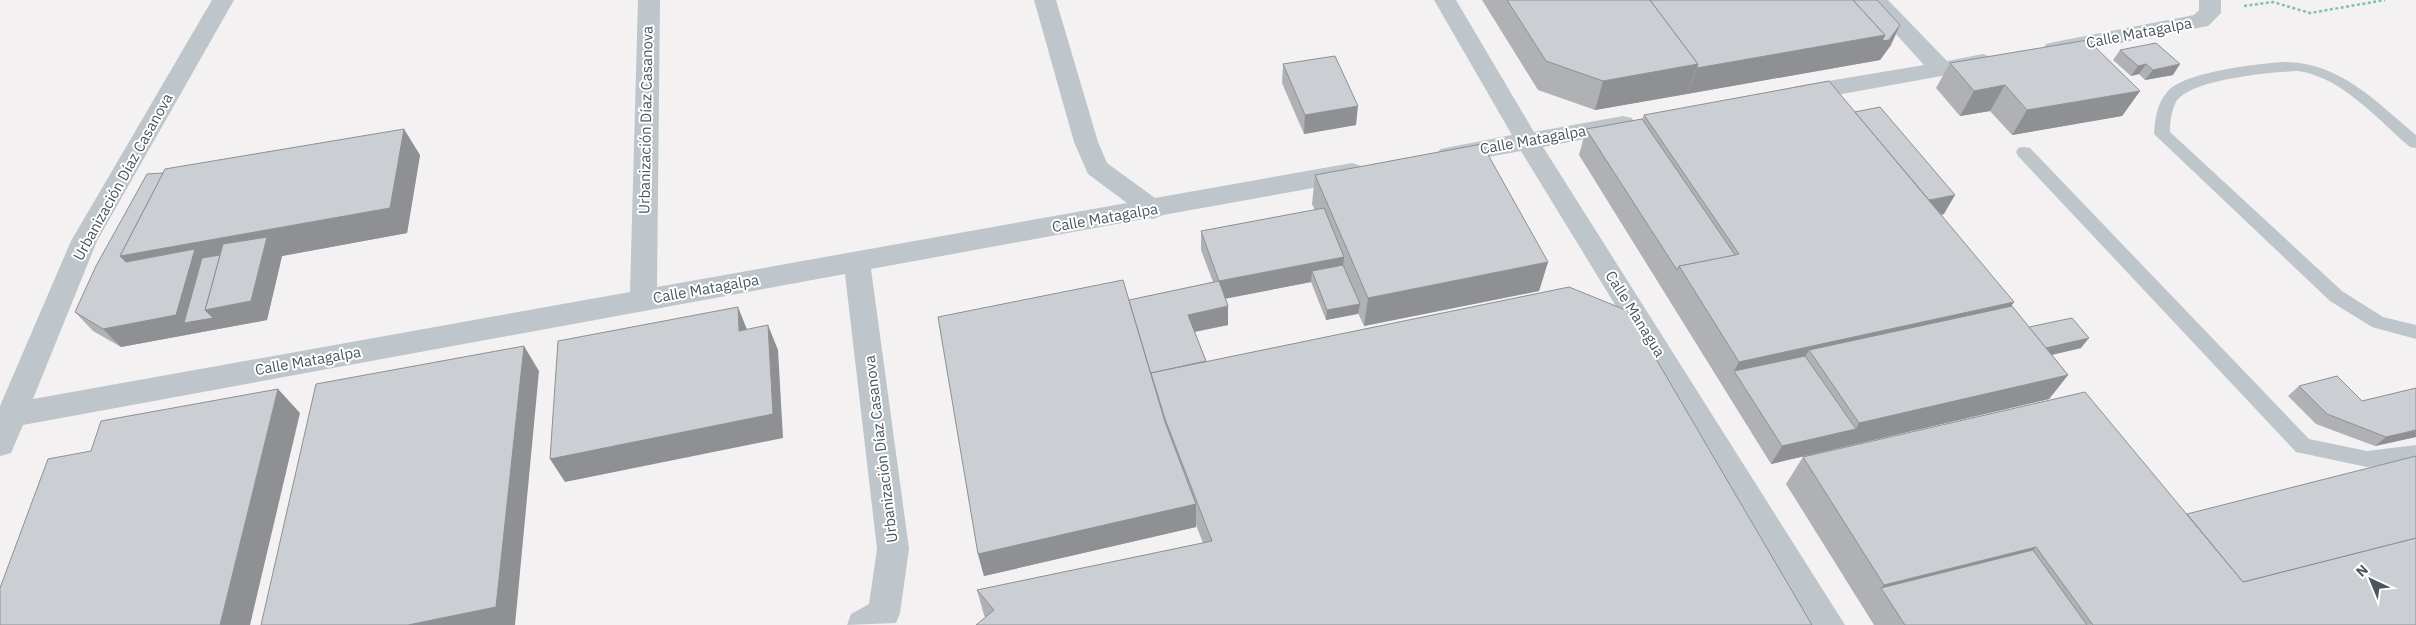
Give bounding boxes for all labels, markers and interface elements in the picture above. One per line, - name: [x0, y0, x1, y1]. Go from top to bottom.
- street label: Calle Matagalpa: [2084, 13, 2193, 52]
- street label: Urbanización Díaz Casanova: [634, 26, 657, 214]
- street label: Urbanización Díaz Casanova: [69, 90, 177, 264]
- street label: Calle Matagalpa: [1478, 121, 1587, 158]
- street label: Calle Matagalpa: [1050, 199, 1159, 236]
- street label: Calle Managua: [1601, 267, 1670, 360]
- street label: Calle Matagalpa: [651, 270, 760, 307]
- street label: Calle Matagalpa: [253, 342, 362, 379]
- street label: Urbanización Díaz Casanova: [860, 354, 901, 544]
- north arrow: [2346, 555, 2396, 605]
- text: N: [2352, 561, 2372, 581]

